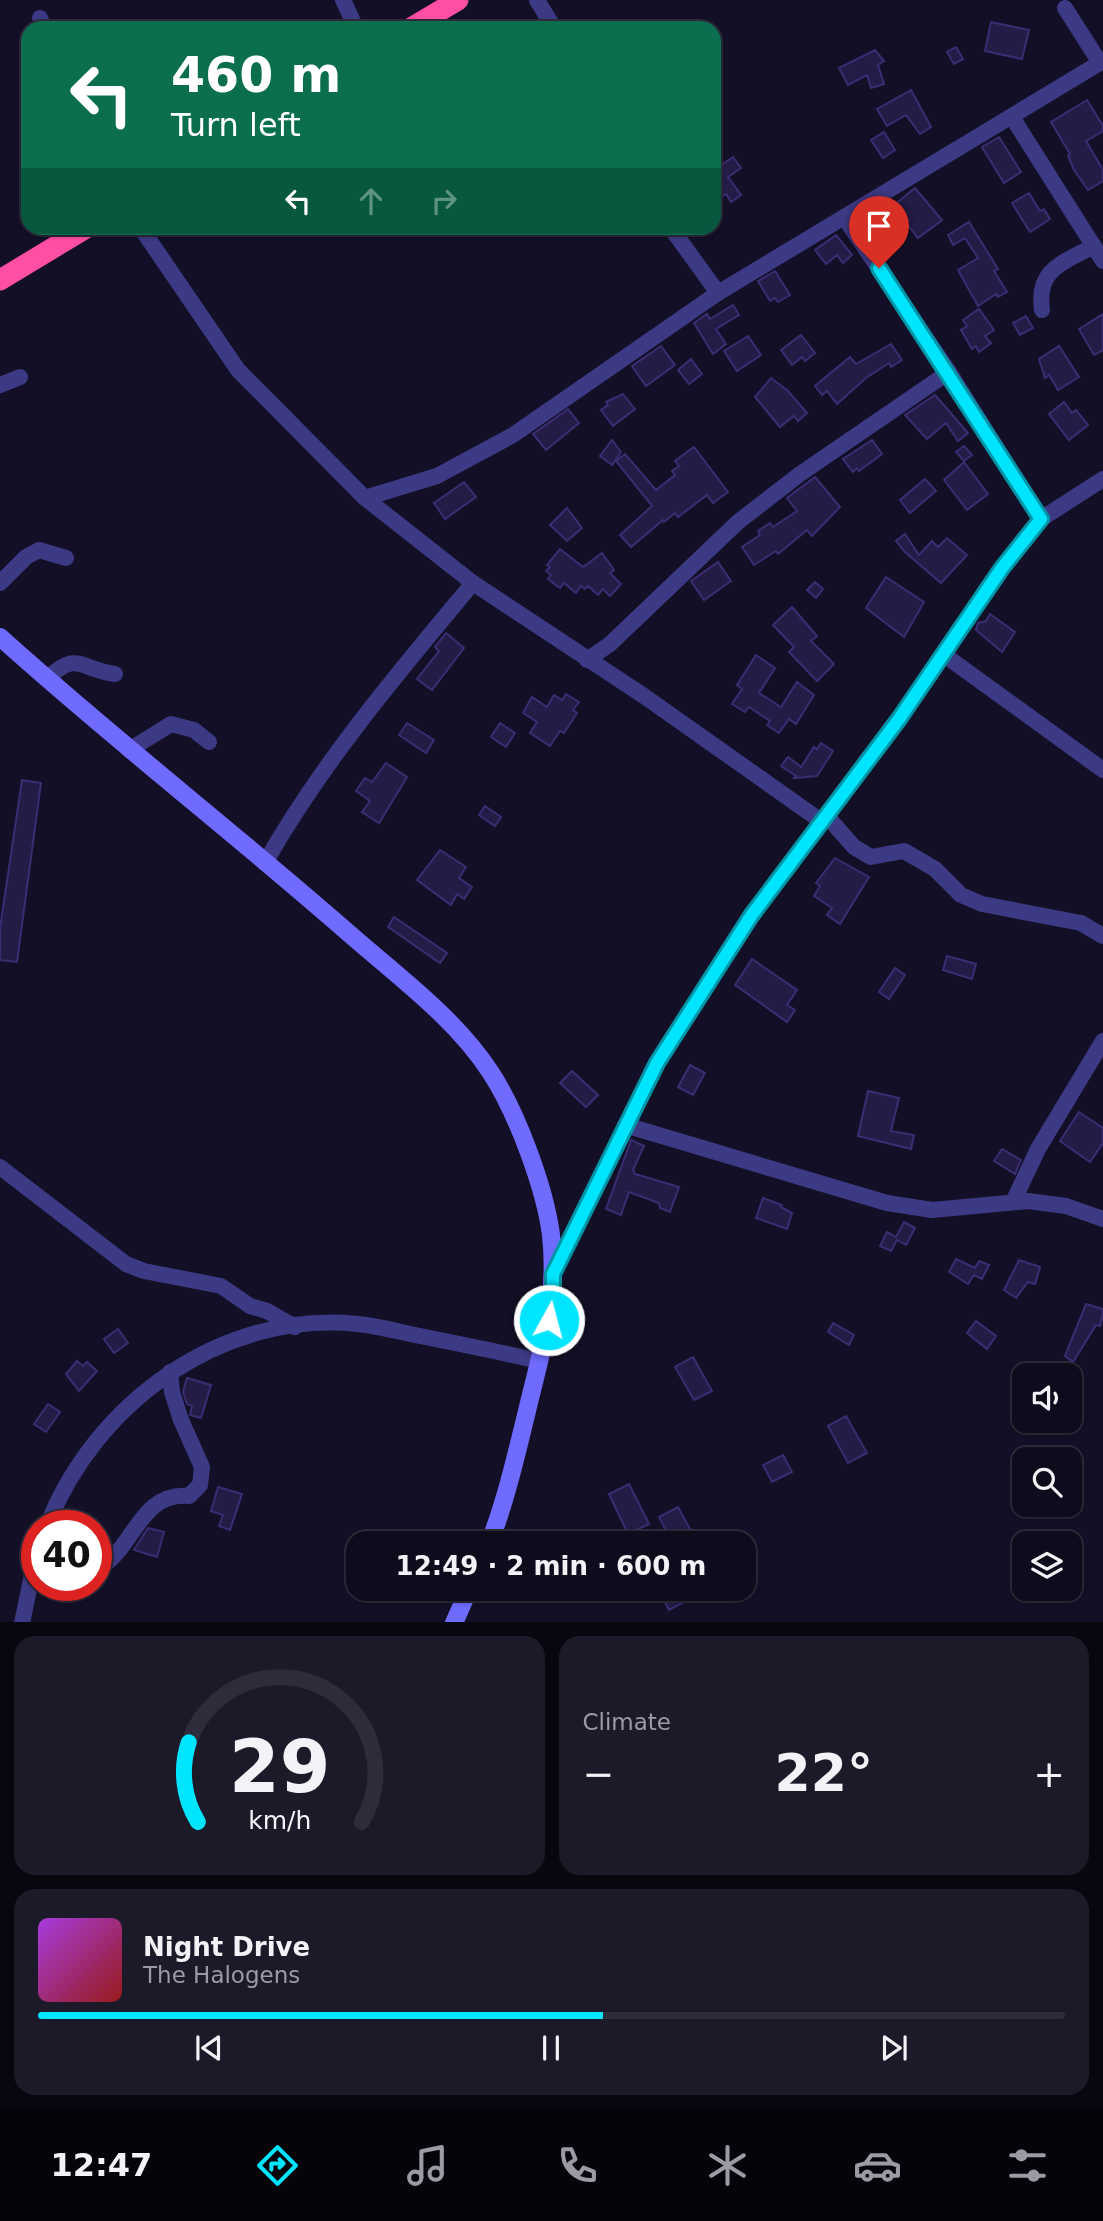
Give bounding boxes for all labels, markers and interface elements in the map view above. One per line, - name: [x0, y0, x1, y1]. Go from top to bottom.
- text: 460 m: [171, 47, 341, 104]
- icon: left: [56, 49, 147, 140]
- text: Turn left: [171, 106, 301, 144]
- icon: left: [279, 182, 317, 220]
- icon: ahead: [352, 182, 390, 220]
- icon: right: [425, 182, 463, 220]
- pin: [849, 196, 909, 268]
- icon: arrive: [860, 207, 898, 245]
- position arrow: [512, 1283, 586, 1357]
- map controls: [1012, 1363, 1082, 1601]
- button: sound: [1012, 1363, 1082, 1433]
- button: search: [1012, 1447, 1082, 1517]
- speed limit sign: 40: [21, 1510, 112, 1601]
- button: layers: [1012, 1531, 1082, 1601]
- text: 12:49 · 2 min · 600 m: [396, 1551, 706, 1581]
- text: Climate: [583, 1709, 671, 1735]
- text: 29: [229, 1724, 330, 1809]
- text: 22°: [775, 1743, 873, 1803]
- text: −: [583, 1752, 614, 1796]
- text: +: [1033, 1752, 1065, 1796]
- text: km/h: [248, 1805, 311, 1834]
- text: Night Drive: [143, 1932, 310, 1962]
- text: The Halogens: [143, 1962, 300, 1988]
- icon: previous: [190, 2029, 228, 2067]
- icon: pause: [532, 2029, 570, 2067]
- icon: next: [875, 2029, 913, 2067]
- icon: directions: [253, 2141, 302, 2190]
- icon: music: [403, 2141, 452, 2190]
- icon: phone: [553, 2141, 602, 2190]
- icon: climate: [703, 2141, 752, 2190]
- icon: car: [853, 2141, 902, 2190]
- icon: filters: [1003, 2141, 1052, 2190]
- text: 12:47: [51, 2146, 152, 2184]

